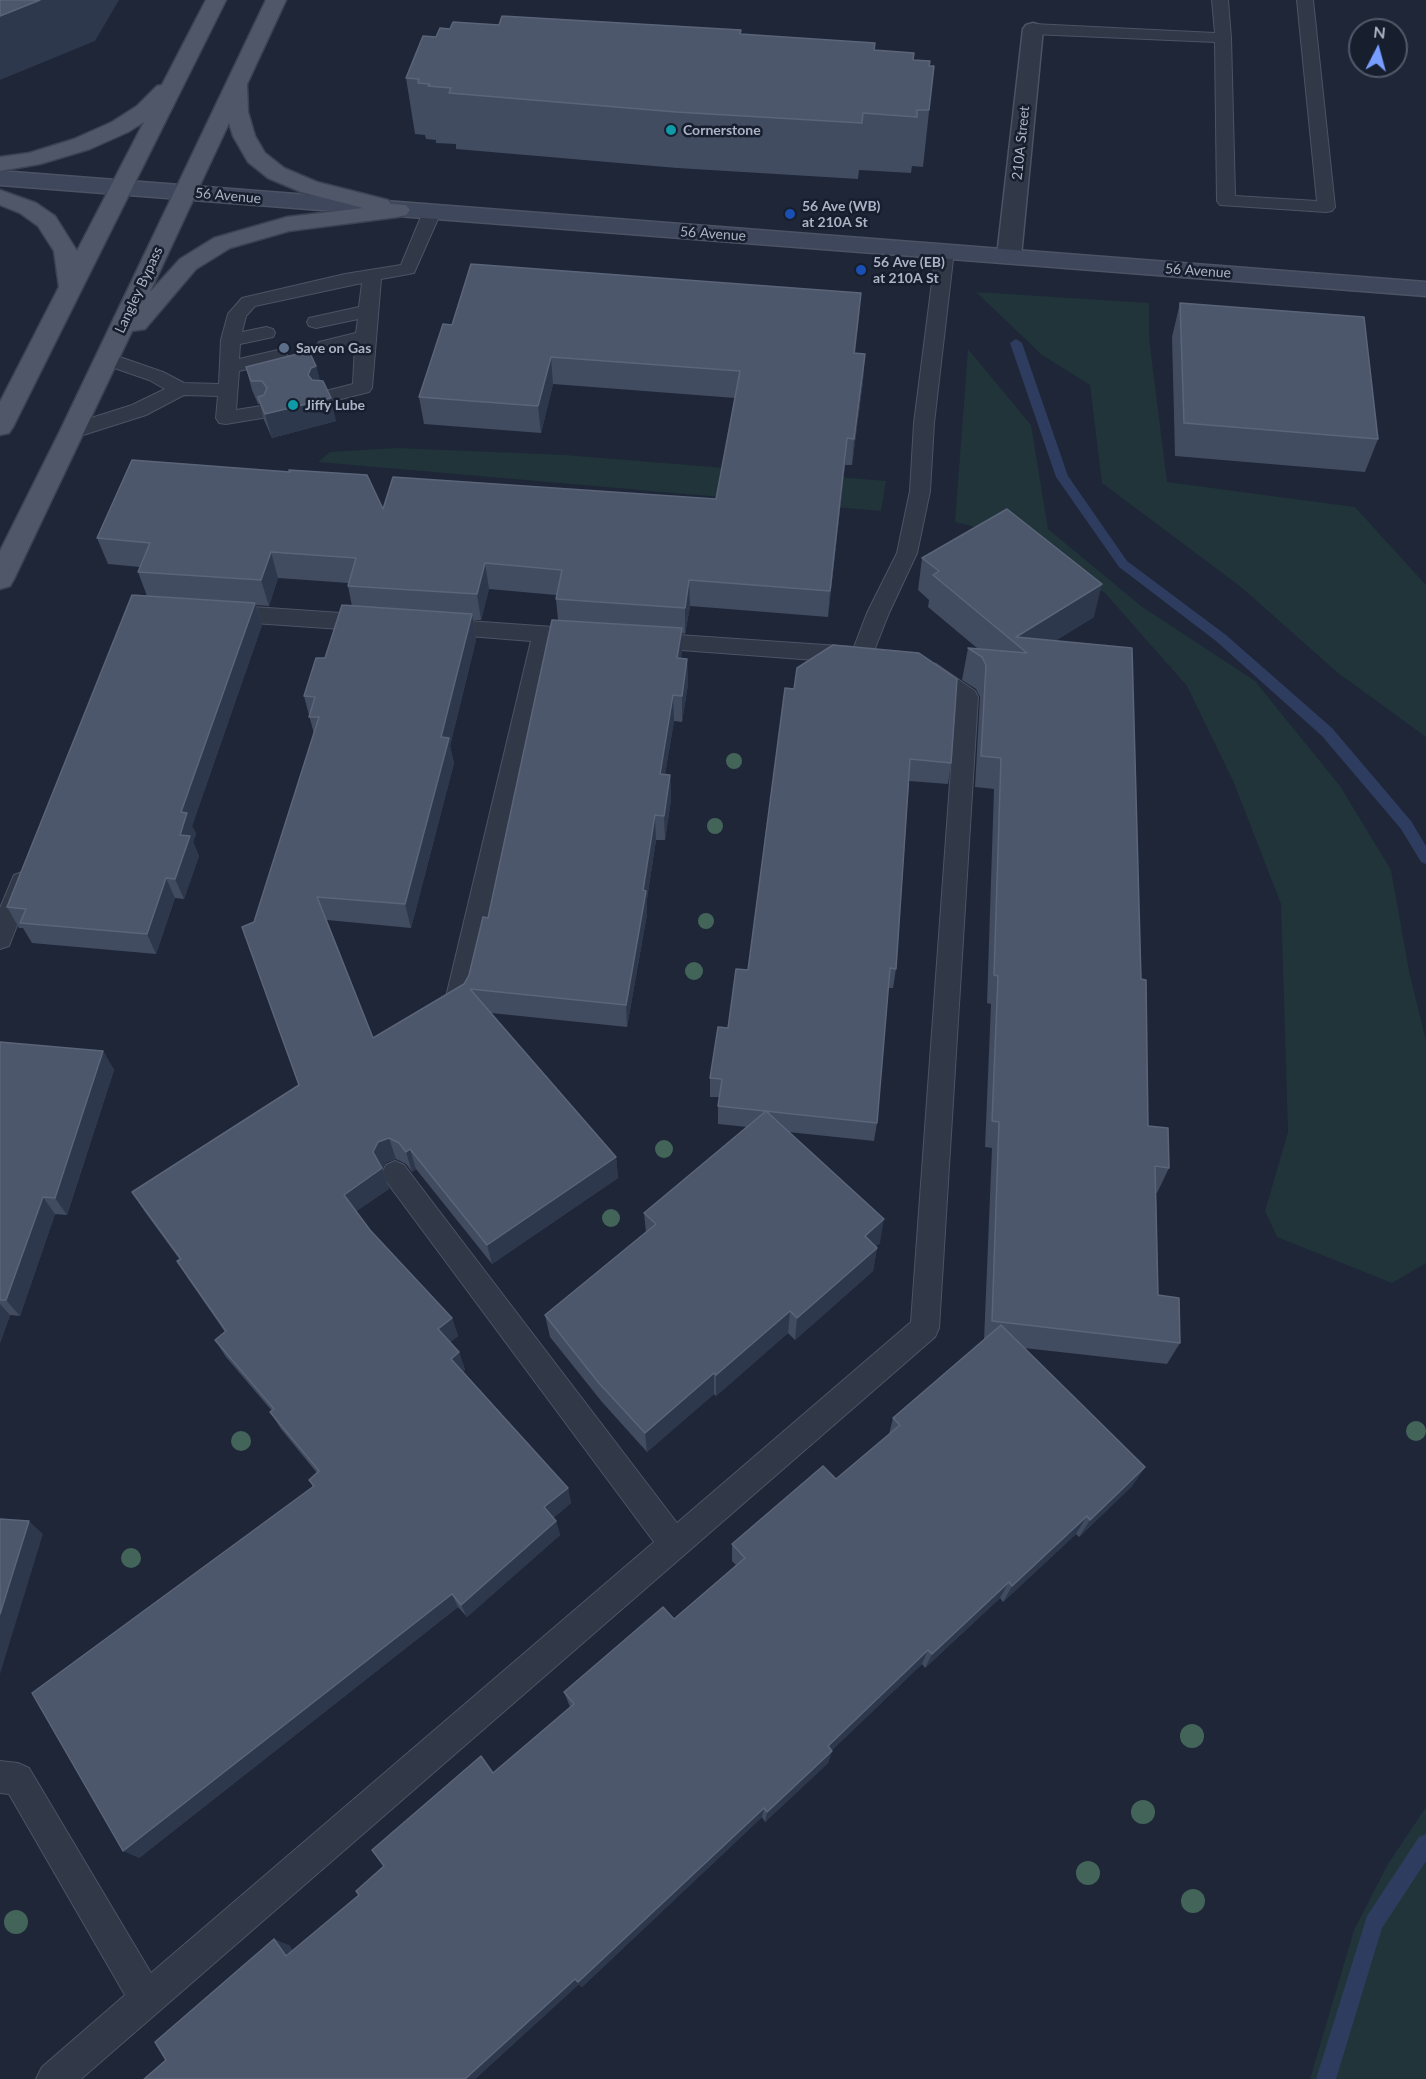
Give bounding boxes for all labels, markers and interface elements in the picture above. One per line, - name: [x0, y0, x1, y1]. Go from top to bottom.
- north arrow: [1348, 18, 1408, 78]
- text: N: [1373, 21, 1387, 42]
- street label: 210A Street: [1009, 105, 1033, 181]
- place label: Cornerstone: [683, 122, 761, 138]
- marker: Cornerstone: [664, 123, 678, 137]
- street label: 56 Avenue: [194, 185, 262, 207]
- place label: 56 Ave (WB) at 210A St: [802, 198, 880, 231]
- marker: 56 Ave (WB) at 210A St: [783, 207, 797, 221]
- street label: 56 Avenue: [679, 223, 747, 245]
- street label: Langley Bypass: [112, 244, 166, 336]
- place label: 56 Ave (EB) at 210A St: [873, 254, 945, 286]
- street label: 56 Avenue: [1164, 260, 1232, 282]
- marker: 56 Ave (EB) at 210A St: [854, 263, 868, 277]
- place label: Save on Gas: [296, 340, 371, 356]
- marker: Save on Gas: [277, 341, 291, 355]
- place label: Jiffy Lube: [305, 397, 365, 413]
- marker: Jiffy Lube: [286, 398, 300, 412]

